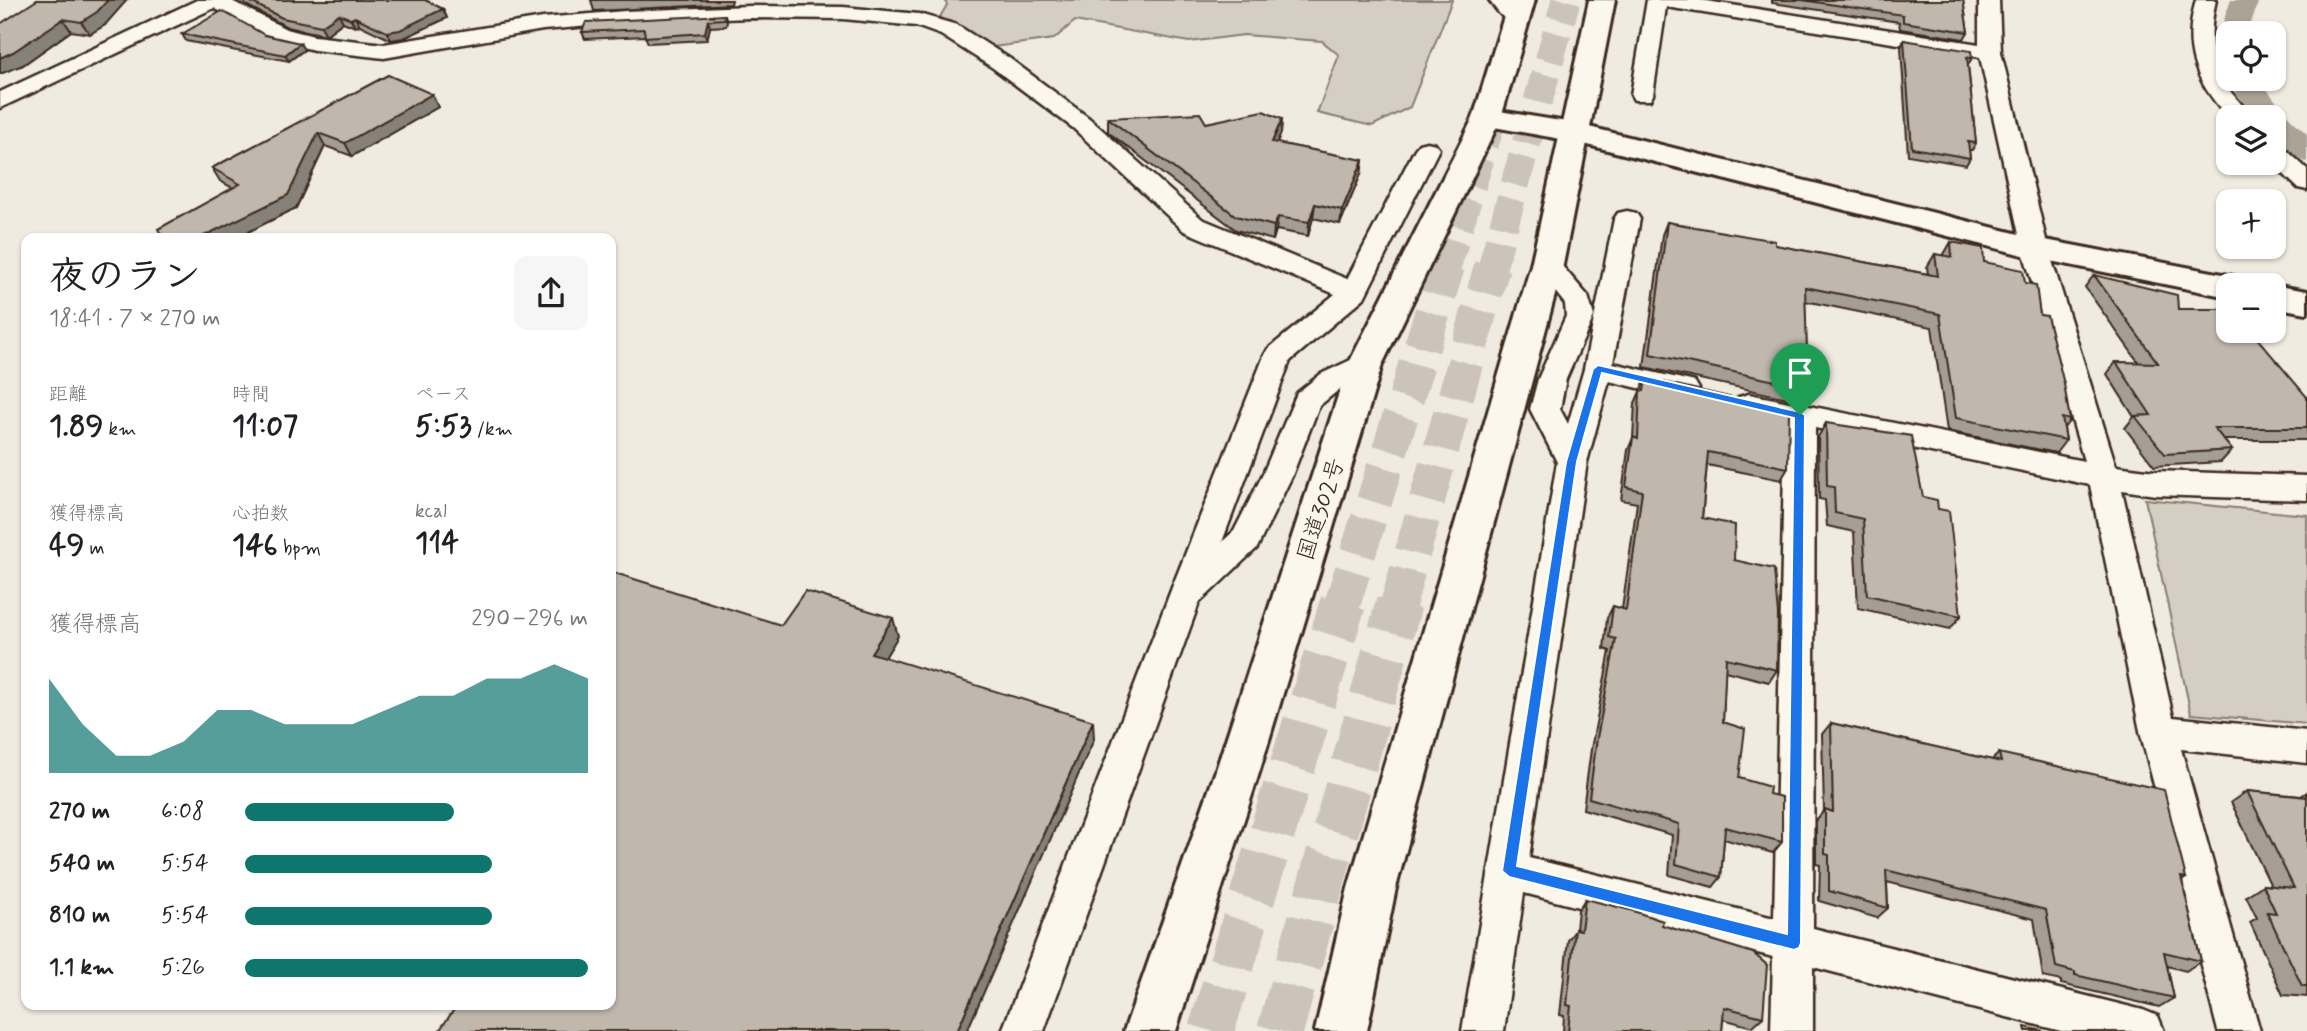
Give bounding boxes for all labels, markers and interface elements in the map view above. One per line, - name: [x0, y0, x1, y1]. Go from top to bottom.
- map controls: [2216, 21, 2286, 343]
- button: locate: [2216, 21, 2286, 91]
- button: layers: [2216, 105, 2286, 175]
- button: +: [2216, 189, 2286, 259]
- text: 夜のラン: [49, 253, 201, 302]
- button: share: [514, 256, 588, 330]
- button: −: [2216, 273, 2286, 343]
- text: 18:41 · 7 × 270 m: [49, 304, 221, 334]
- pin: [1770, 343, 1830, 415]
- icon: arrive: [1781, 354, 1819, 392]
- text: 距離: [49, 382, 87, 407]
- text: 時間: [232, 382, 270, 407]
- text: ペース: [415, 382, 471, 407]
- text: 1.89: [49, 407, 103, 446]
- text: 11:07: [232, 407, 298, 446]
- text: 5:53: [415, 407, 472, 446]
- text: km: [103, 417, 136, 442]
- text: /km: [472, 417, 513, 442]
- street label: 国道302号: [1291, 454, 1353, 565]
- text: kcal: [415, 499, 447, 524]
- text: 獲得標高: [49, 501, 125, 526]
- text: 心拍数: [232, 501, 289, 526]
- text: 114: [415, 524, 459, 563]
- text: 49: [49, 526, 84, 565]
- text: 146: [232, 526, 278, 565]
- text: m: [84, 536, 105, 561]
- text: bpm: [278, 536, 321, 561]
- text: 290–296 m: [471, 604, 588, 634]
- text: 獲得標高: [49, 610, 141, 640]
- text: 270 m: [49, 797, 110, 827]
- text: 6:08: [161, 797, 204, 827]
- text: 540 m: [49, 849, 115, 879]
- text: 5:54: [161, 849, 209, 879]
- text: 810 m: [49, 901, 110, 931]
- text: 5:54: [161, 901, 209, 931]
- text: 1.1 km: [49, 953, 114, 983]
- text: 5:26: [161, 953, 205, 983]

